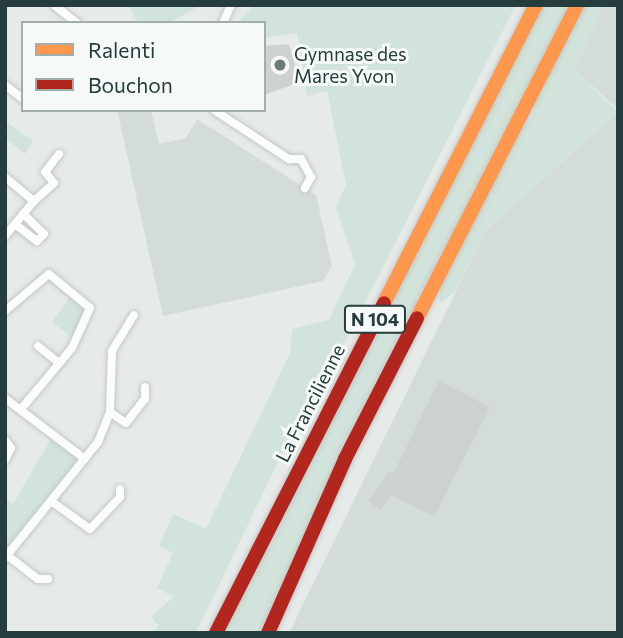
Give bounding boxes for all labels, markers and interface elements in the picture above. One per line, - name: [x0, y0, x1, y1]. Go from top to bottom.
- legend: [21, 21, 266, 112]
- text: Ralenti: [88, 37, 155, 62]
- place label: Gymnase des Mares Yvon: [294, 43, 407, 87]
- marker: Gymnase des Mares Yvon: [272, 57, 288, 73]
- text: Bouchon: [88, 72, 173, 97]
- road number: N 104: [344, 304, 406, 334]
- street label: La Francilienne: [271, 340, 349, 466]

